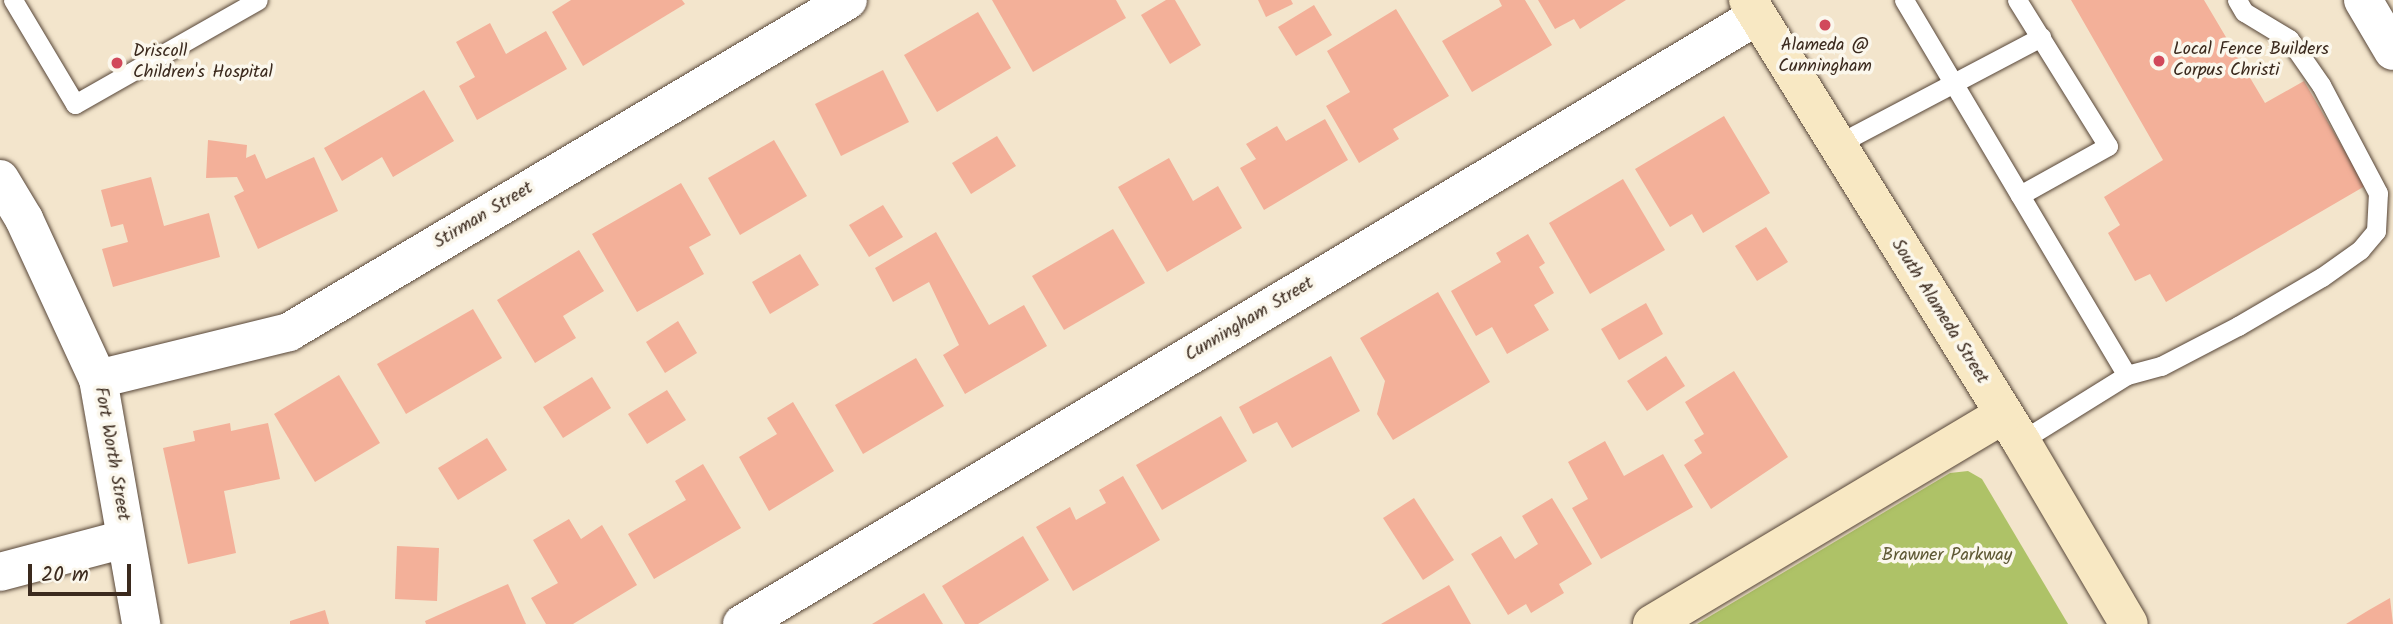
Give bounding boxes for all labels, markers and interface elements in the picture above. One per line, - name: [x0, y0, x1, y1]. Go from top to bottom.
- marker: Alameda @ Cunningham: [1817, 17, 1833, 33]
- place label: Alameda @ Cunningham: [1778, 36, 1872, 78]
- place label: Local Fence Builders Corpus Christi: [2173, 40, 2329, 82]
- place label: Driscoll Children's Hospital: [133, 42, 273, 84]
- marker: Driscoll Children's Hospital: [107, 53, 127, 73]
- marker: Local Fence Builders Corpus Christi: [2151, 53, 2167, 69]
- street label: Stirman Street: [430, 178, 538, 254]
- street label: South Alameda Street: [1886, 236, 1992, 388]
- street label: Cunningham Street: [1182, 273, 1318, 367]
- street label: Fort Worth Street: [89, 385, 133, 523]
- park label: Brawner Parkway: [1882, 545, 2012, 567]
- scale bar: [32, 550, 135, 594]
- text: 20 m: [41, 559, 89, 592]

